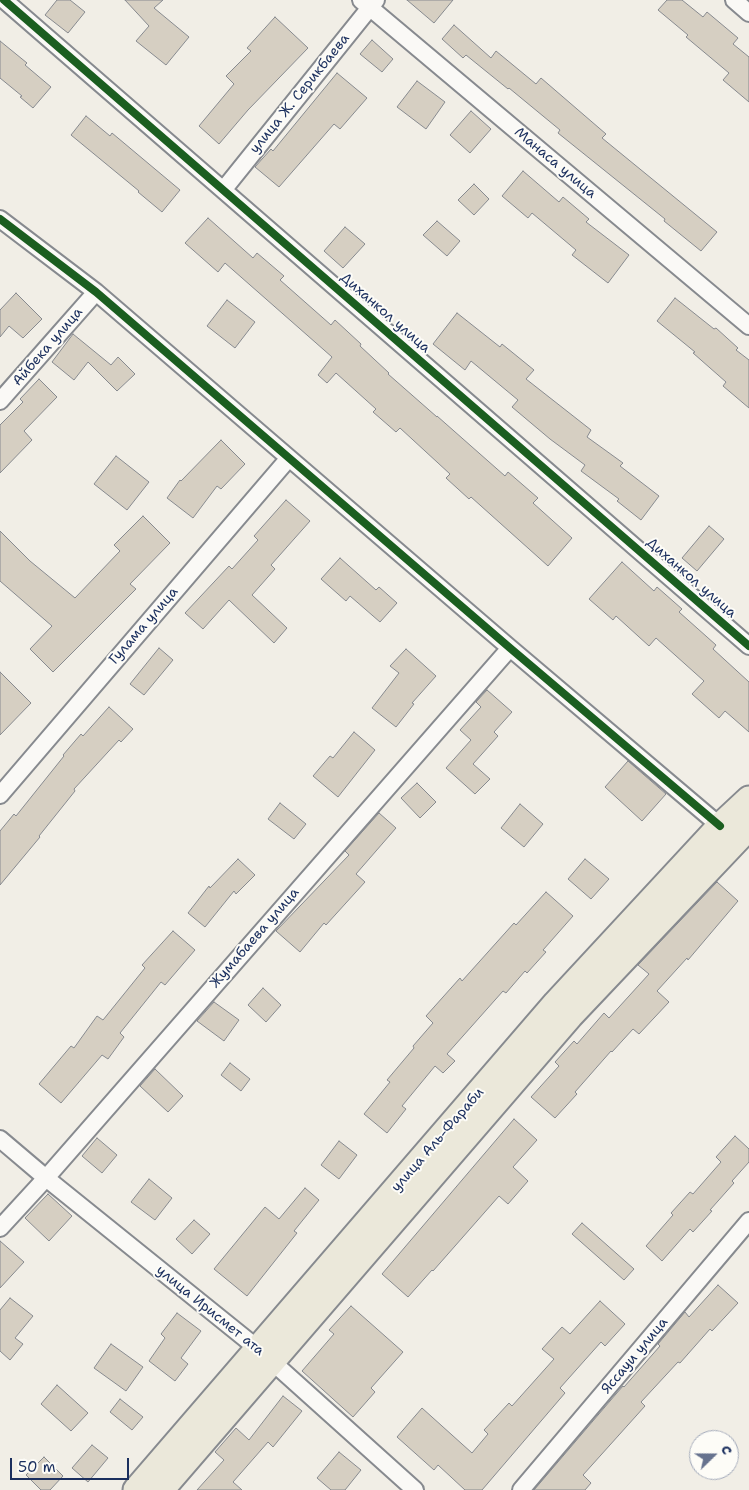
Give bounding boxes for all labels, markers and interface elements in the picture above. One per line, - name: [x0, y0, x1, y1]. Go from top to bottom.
- street label: улица Ж. Серикбаева: [247, 31, 353, 157]
- street label: Манаса улица: [511, 124, 599, 202]
- street label: Диханкол улица: [337, 269, 433, 357]
- street label: Айбека улица: [9, 304, 87, 390]
- street label: Диханкол улица: [643, 534, 739, 622]
- street label: Гулама улица: [106, 584, 182, 668]
- street label: Жумабаева улица: [207, 884, 303, 992]
- street label: улица Аль-Фараби: [388, 1084, 488, 1196]
- street label: улица Ирисмет ата: [153, 1262, 267, 1360]
- street label: Яссауи улица: [598, 1314, 672, 1398]
- north arrow: [689, 1430, 739, 1480]
- text: С: [717, 1442, 737, 1457]
- scale bar: [12, 1448, 131, 1480]
- text: 50 m: [18, 1457, 56, 1477]

